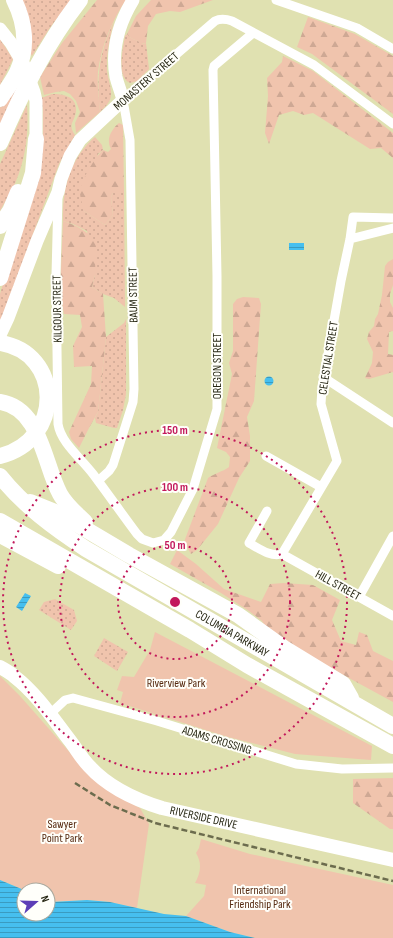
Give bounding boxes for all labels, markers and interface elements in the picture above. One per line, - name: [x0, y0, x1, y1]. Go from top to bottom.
- street label: MONASTERY STREET: [111, 49, 182, 114]
- street label: BAUM STREET: [126, 267, 141, 323]
- street label: KILGOUR STREET: [49, 275, 66, 343]
- street label: CELESTIAL STREET: [315, 320, 342, 396]
- street label: OREGON STREET: [210, 333, 225, 399]
- text: 150 m: [162, 423, 188, 438]
- text: 100 m: [162, 480, 188, 495]
- text: 50 m: [165, 538, 185, 553]
- street label: HILL STREET: [312, 567, 363, 604]
- centre of rings: [168, 595, 182, 609]
- street label: COLUMBIA PARKWAY: [193, 607, 271, 661]
- park label: Riverview Park: [147, 676, 206, 691]
- street label: ADAMS CROSSING: [179, 722, 253, 758]
- street label: RIVERSIDE DRIVE: [168, 803, 239, 833]
- park label: Sawyer Point Park: [42, 817, 83, 846]
- north arrow: [16, 882, 56, 922]
- park label: International Friendship Park: [229, 883, 291, 912]
- text: N: [38, 894, 52, 904]

